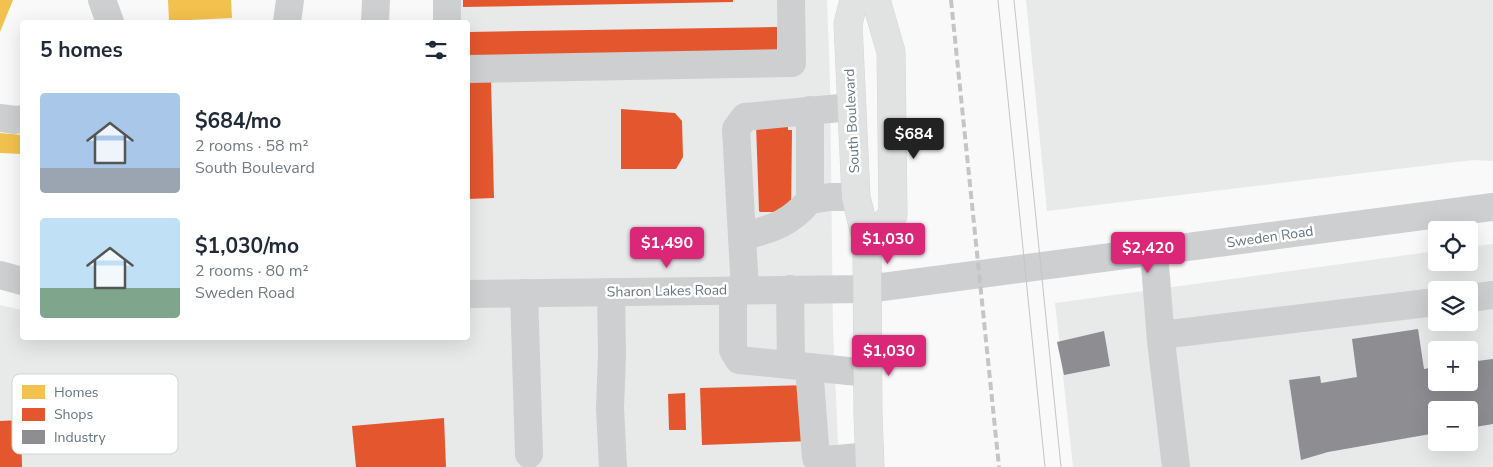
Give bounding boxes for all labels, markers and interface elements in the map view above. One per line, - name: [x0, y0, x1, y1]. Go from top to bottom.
- text: 5 homes: [40, 36, 123, 64]
- icon: filters: [422, 36, 450, 64]
- street label: South Boulevard: [840, 68, 864, 174]
- text: $684/mo: [195, 107, 281, 135]
- icon: home: [80, 113, 140, 173]
- pin: $684: [884, 118, 944, 160]
- text: $684: [895, 123, 933, 145]
- text: 2 rooms · 58 m²: [195, 135, 308, 157]
- text: South Boulevard: [195, 157, 315, 179]
- map controls: [1428, 221, 1478, 451]
- button: locate: [1428, 221, 1478, 271]
- pin: $1,030: [847, 222, 929, 265]
- street label: Sweden Road: [1225, 222, 1315, 252]
- pin: $1,490: [626, 226, 708, 269]
- text: $1,030: [862, 228, 914, 250]
- text: $1,030/mo: [195, 232, 299, 260]
- text: $1,490: [641, 232, 693, 254]
- pin: $2,420: [1107, 232, 1189, 274]
- text: $2,420: [1122, 237, 1174, 259]
- icon: home: [80, 238, 140, 298]
- text: 2 rooms · 80 m²: [195, 260, 308, 282]
- street label: Sharon Lakes Road: [607, 280, 727, 302]
- button: layers: [1428, 281, 1478, 331]
- text: Sweden Road: [195, 282, 295, 304]
- pin: $1,030: [848, 334, 930, 377]
- text: $1,030: [863, 340, 915, 362]
- button: +: [1428, 341, 1478, 391]
- legend: [12, 374, 178, 454]
- text: Homes: [54, 383, 99, 402]
- button: −: [1428, 401, 1478, 451]
- text: Shops: [54, 405, 94, 424]
- text: Industry: [54, 428, 107, 447]

